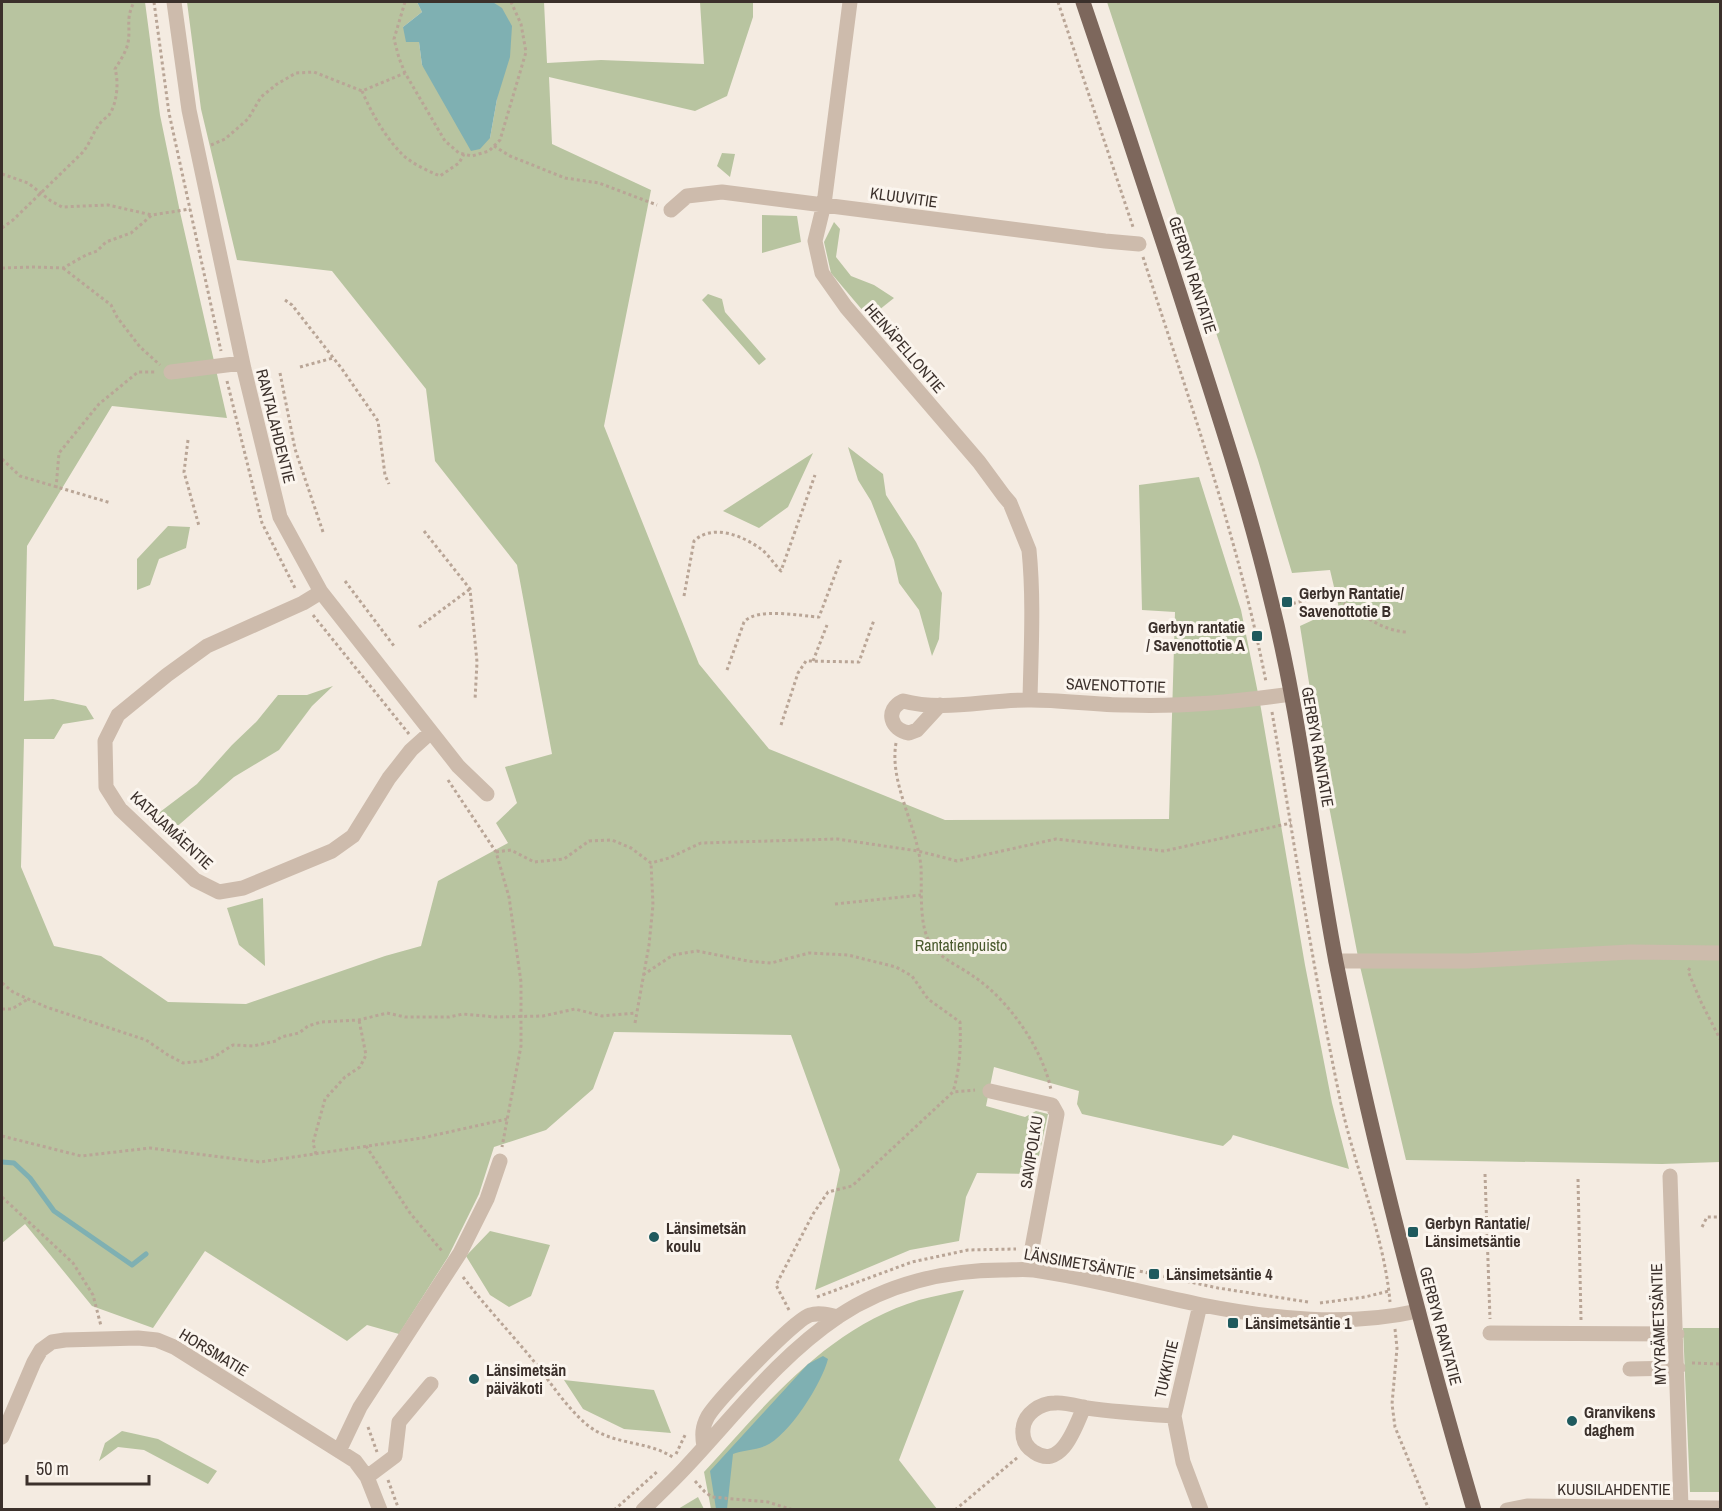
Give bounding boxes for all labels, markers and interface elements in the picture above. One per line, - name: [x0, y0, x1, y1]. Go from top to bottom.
- street label: KLUUVITIE: [869, 181, 939, 213]
- street label: GERBYN RANTATIE: [1164, 214, 1222, 336]
- street label: HEINÄPELLONTIE: [860, 298, 950, 398]
- street label: RANTALAHDENTIE: [251, 367, 301, 485]
- place label: Gerbyn Rantatie/ Savenottotie B: [1299, 582, 1404, 622]
- marker: Gerbyn Rantatie/ Savenottotie B: [1280, 595, 1294, 609]
- place label: Gerbyn rantatie / Savenottotie A: [1146, 616, 1246, 656]
- marker: Gerbyn rantatie / Savenottotie A: [1250, 629, 1264, 643]
- street label: SAVENOTTOTIE: [1066, 672, 1166, 698]
- street label: GERBYN RANTATIE: [1297, 685, 1339, 809]
- street label: KATAJAMÄENTIE: [126, 786, 218, 874]
- park label: Rantatienpuisto: [915, 934, 1007, 956]
- street label: SAVIPOLKU: [1014, 1114, 1048, 1190]
- place label: Gerbyn Rantatie/ Länsimetsäntie: [1425, 1212, 1530, 1252]
- place label: Länsimetsän koulu: [666, 1217, 746, 1257]
- marker: Gerbyn Rantatie/ Länsimetsäntie: [1406, 1225, 1420, 1239]
- marker: Länsimetsän koulu: [647, 1230, 661, 1244]
- street label: LÄNSIMETSÄNTIE: [1022, 1242, 1138, 1284]
- place label: Länsimetsäntie 4: [1166, 1263, 1273, 1285]
- street label: MYYRÄMETSÄNTIE: [1645, 1263, 1671, 1385]
- street label: GERBYN RANTATIE: [1415, 1264, 1467, 1388]
- marker: Länsimetsäntie 4: [1147, 1267, 1161, 1281]
- place label: Länsimetsäntie 1: [1245, 1312, 1352, 1334]
- marker: Länsimetsäntie 1: [1226, 1316, 1240, 1330]
- street label: HORSMATIE: [175, 1323, 253, 1381]
- street label: TUKKITIE: [1149, 1338, 1183, 1400]
- place label: Länsimetsän päiväkoti: [486, 1359, 566, 1399]
- marker: Länsimetsän päiväkoti: [467, 1372, 481, 1386]
- place label: Granvikens daghem: [1584, 1401, 1655, 1441]
- marker: Granvikens daghem: [1565, 1414, 1579, 1428]
- scale bar: [27, 1448, 148, 1486]
- text: 50 m: [36, 1456, 69, 1481]
- street label: KUUSILAHDENTIE: [1557, 1478, 1671, 1500]

